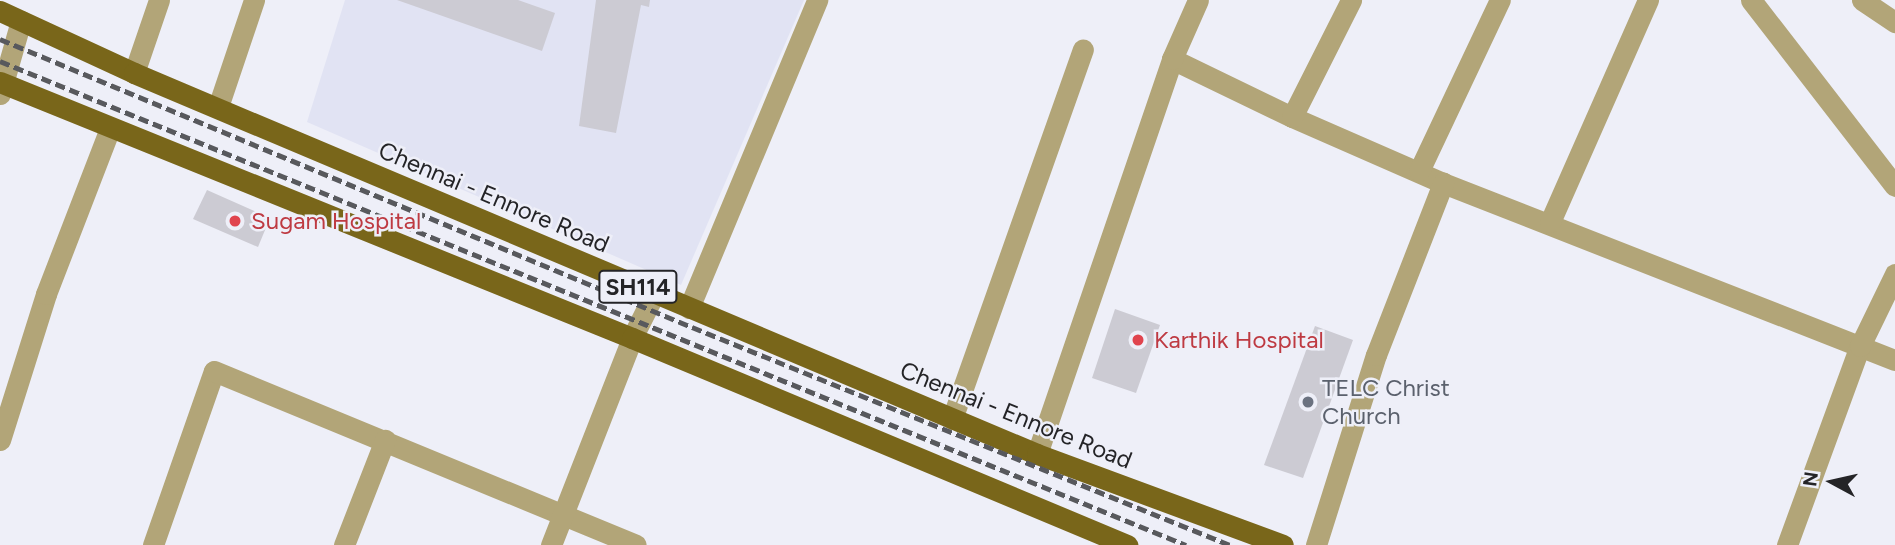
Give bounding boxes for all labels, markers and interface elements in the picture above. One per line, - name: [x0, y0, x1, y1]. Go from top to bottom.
- street label: Chennai - Ennore Road: [374, 135, 614, 259]
- place label: Sugam Hospital: [251, 207, 421, 235]
- marker: Sugam Hospital: [225, 211, 245, 231]
- road number: SH114: [598, 268, 678, 306]
- place label: Karthik Hospital: [1154, 326, 1324, 354]
- marker: Karthik Hospital: [1128, 330, 1148, 350]
- street label: Chennai - Ennore Road: [896, 355, 1136, 475]
- place label: TELC Christ Church: [1322, 374, 1450, 430]
- marker: TELC Christ Church: [1300, 394, 1316, 410]
- north arrow: [1797, 447, 1867, 517]
- text: N: [1798, 470, 1823, 488]

